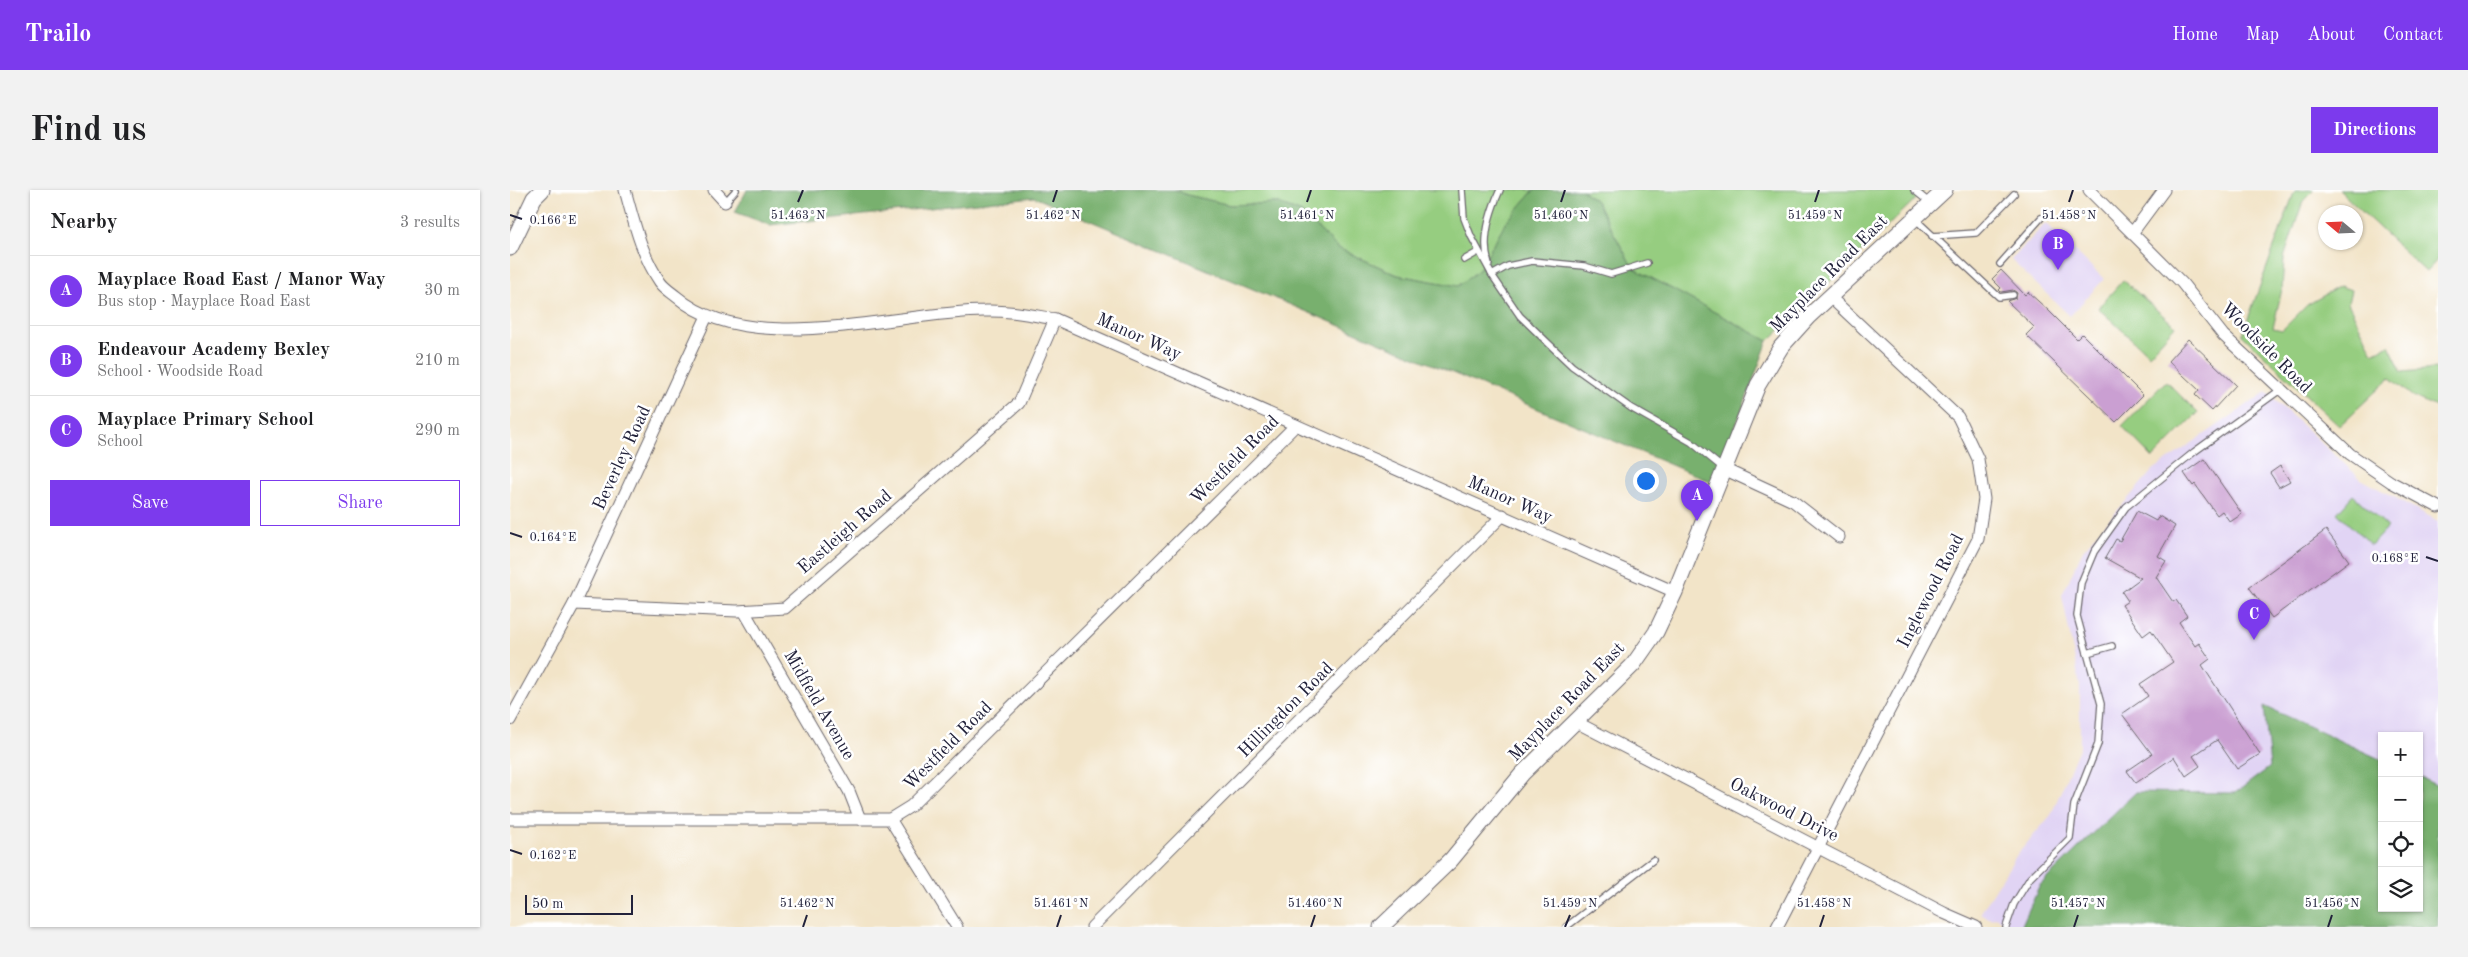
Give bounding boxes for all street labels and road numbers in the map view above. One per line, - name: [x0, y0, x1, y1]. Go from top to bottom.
- street label: Mayplace Road East: [1767, 212, 1891, 336]
- street label: Woodside Road: [2217, 299, 2315, 397]
- street label: Manor Way: [1094, 310, 1185, 364]
- street label: Beverley Road: [590, 403, 654, 513]
- street label: Westfield Road: [1187, 412, 1283, 508]
- street label: Manor Way: [1465, 473, 1556, 527]
- street label: Eastleigh Road: [795, 486, 895, 578]
- street label: Inglewood Road: [1895, 531, 1967, 651]
- street label: Mayplace Road East: [1506, 639, 1628, 765]
- street label: Midfield Avenue: [780, 647, 858, 763]
- street label: Hillingdon Road: [1235, 659, 1337, 761]
- street label: Westfield Road: [900, 698, 996, 794]
- street label: Oakwood Drive: [1727, 775, 1841, 845]

